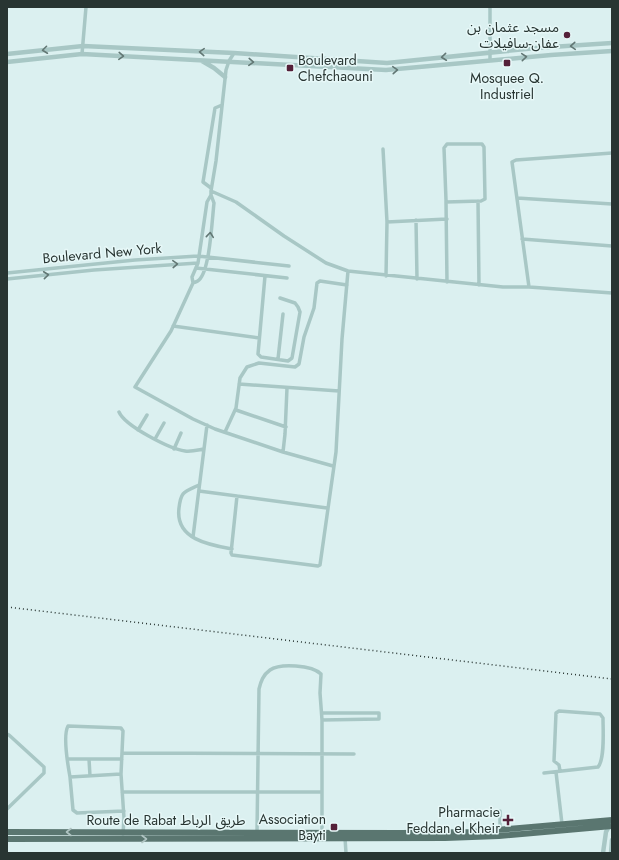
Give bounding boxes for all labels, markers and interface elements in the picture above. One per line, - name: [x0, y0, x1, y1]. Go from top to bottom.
- place label: مسجد عثمان بن عفان-سافيلات: [467, 17, 559, 53]
- marker: مسجد عثمان بن عفان-سافيلات: [562, 30, 572, 40]
- one-way arrow: [570, 41, 576, 50]
- one-way arrow: [42, 45, 48, 54]
- one-way arrow: [199, 47, 205, 56]
- place label: Boulevard Chefchaouni: [298, 50, 373, 86]
- one-way arrow: [118, 51, 124, 60]
- one-way arrow: [441, 52, 447, 61]
- one-way arrow: [521, 53, 527, 62]
- one-way arrow: [248, 58, 254, 67]
- marker: Mosquee Q. Industriel: [502, 58, 512, 68]
- marker: Boulevard Chefchaouni: [285, 63, 295, 73]
- one-way arrow: [392, 65, 398, 74]
- place label: Mosquee Q. Industriel: [470, 68, 544, 104]
- one-way arrow: [205, 232, 214, 238]
- street label: Boulevard New York: [42, 238, 163, 268]
- one-way arrow: [172, 260, 178, 269]
- one-way arrow: [43, 271, 49, 280]
- place label: Pharmacie Feddan el Kheir: [406, 802, 500, 838]
- place label: Association Bayti: [259, 809, 326, 845]
- street label: Route de Rabat طريق الرباط: [86, 810, 246, 830]
- marker: Pharmacie Feddan el Kheir: [503, 815, 513, 825]
- marker: Association Bayti: [329, 822, 339, 832]
- one-way arrow: [66, 828, 72, 836]
- one-way arrow: [141, 835, 147, 843]

